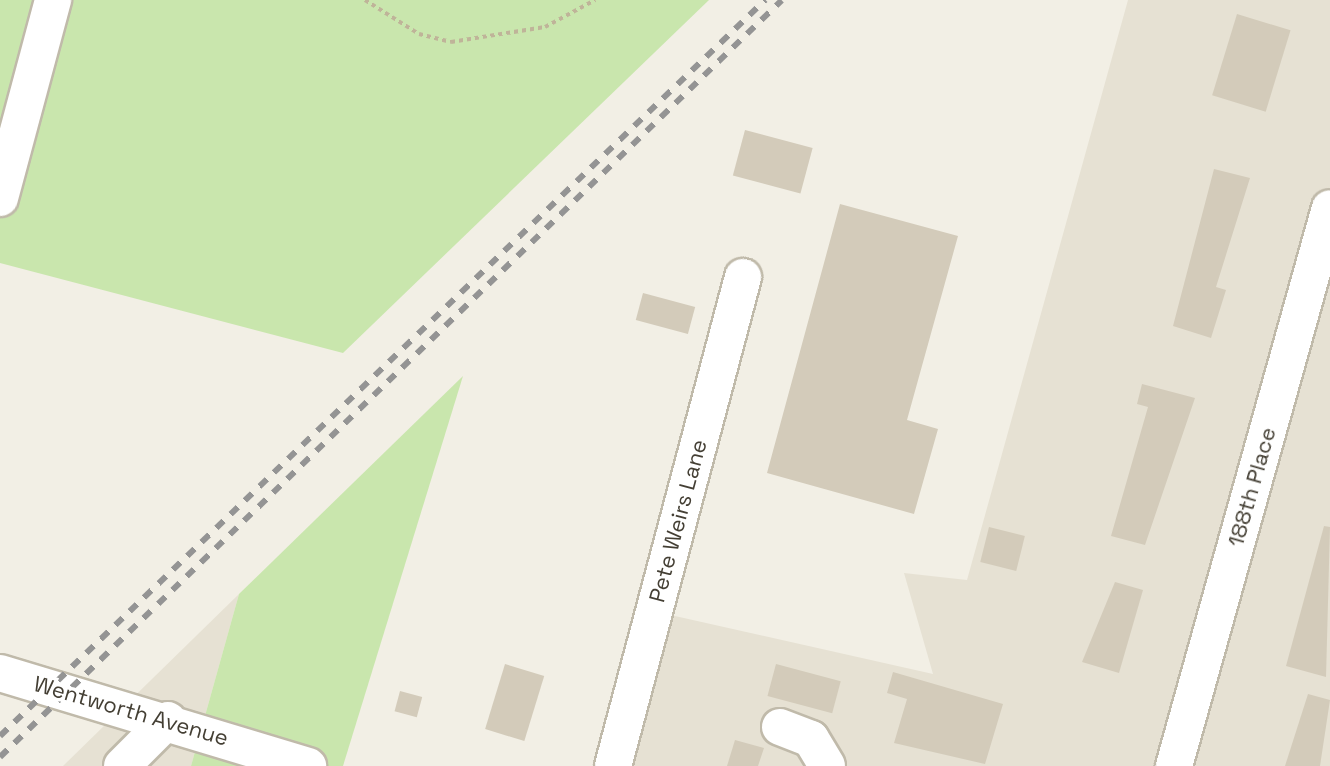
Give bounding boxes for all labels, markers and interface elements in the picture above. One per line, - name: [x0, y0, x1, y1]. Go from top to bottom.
- street label: 188th Place: [1222, 424, 1282, 550]
- street label: Pete Weirs Lane: [644, 437, 712, 605]
- street label: Wentworth Avenue: [31, 671, 231, 751]

